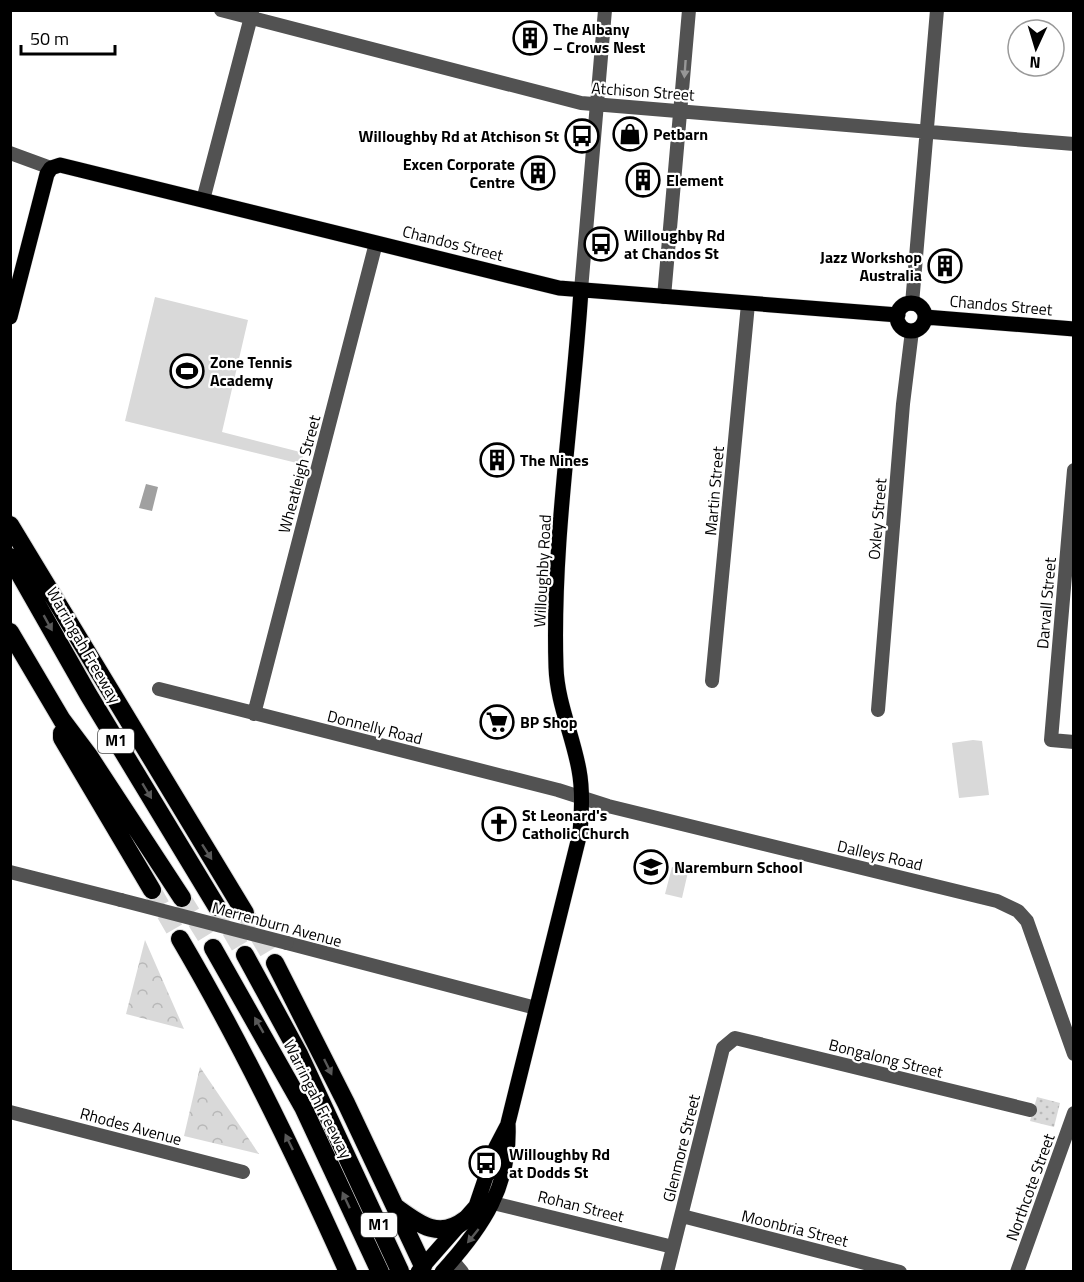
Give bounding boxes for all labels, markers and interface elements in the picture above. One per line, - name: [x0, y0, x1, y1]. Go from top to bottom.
- place label: The Albany – Crows Nest: [553, 17, 646, 59]
- scale bar: [21, 18, 116, 56]
- north arrow: [1006, 18, 1066, 78]
- building icon: The Albany – Crows Nest: [512, 20, 548, 56]
- text: 50 m: [30, 25, 69, 52]
- text: N: [1029, 51, 1041, 75]
- one-way arrow: [680, 59, 690, 78]
- street label: Atchison Street: [591, 75, 696, 107]
- shop icon: Petbarn: [612, 116, 648, 152]
- bus stop icon: Willoughby Rd at Atchison St: [564, 118, 600, 154]
- place label: Petbarn: [653, 122, 708, 146]
- place label: Willoughby Rd at Atchison St: [359, 124, 559, 148]
- place label: Excen Corporate Centre: [403, 152, 515, 194]
- building icon: Excen Corporate Centre: [520, 155, 556, 191]
- building icon: Element: [625, 162, 661, 198]
- place label: Element: [666, 168, 724, 192]
- street label: Chandos Street: [400, 219, 506, 267]
- place label: Willoughby Rd at Chandos St: [624, 223, 725, 265]
- bus stop icon: Willoughby Rd at Chandos St: [583, 226, 619, 262]
- place label: Jazz Workshop Australia: [820, 245, 922, 287]
- building icon: Jazz Workshop Australia: [927, 248, 963, 284]
- street label: Chandos Street: [949, 289, 1054, 321]
- place label: Zone Tennis Academy: [210, 350, 292, 392]
- sports icon: Zone Tennis Academy: [169, 353, 205, 389]
- street label: Wheatleigh Street: [272, 412, 326, 536]
- building icon: The Nines: [479, 442, 515, 478]
- street label: Martin Street: [698, 445, 730, 537]
- place label: The Nines: [520, 448, 589, 472]
- street label: Oxley Street: [861, 477, 893, 561]
- street label: Willoughby Road: [527, 514, 557, 628]
- street label: Darvall Street: [1030, 556, 1062, 650]
- street label: Warringah Freeway: [41, 582, 127, 708]
- one-way arrow: [43, 615, 53, 632]
- street label: Donnelly Road: [325, 704, 425, 750]
- supermarket icon: BP Shop: [479, 704, 515, 740]
- place label: BP Shop: [520, 710, 578, 734]
- road number: M1: [98, 729, 134, 753]
- one-way arrow: [142, 783, 153, 799]
- place label: St Leonard's Catholic Church: [522, 803, 629, 845]
- church icon: St Leonard's Catholic Church: [481, 806, 517, 842]
- street label: Dalleys Road: [835, 834, 925, 876]
- one-way arrow: [201, 843, 213, 859]
- school or university icon: Naremburn School: [633, 849, 669, 885]
- place label: Naremburn School: [674, 855, 803, 879]
- street label: Merrenburn Avenue: [209, 895, 345, 953]
- one-way arrow: [254, 1016, 264, 1033]
- street label: Bongalong Street: [826, 1032, 946, 1084]
- street label: Warringah Freeway: [278, 1035, 359, 1163]
- one-way arrow: [324, 1059, 333, 1076]
- street label: Glenmore Street: [656, 1091, 706, 1204]
- street label: Rhodes Avenue: [77, 1101, 185, 1151]
- street label: Northcote Street: [999, 1130, 1061, 1244]
- one-way arrow: [284, 1133, 294, 1150]
- place label: Willoughby Rd at Dodds St: [509, 1142, 610, 1184]
- bus stop icon: Willoughby Rd at Dodds St: [468, 1145, 504, 1181]
- street label: Rohan Street: [535, 1184, 627, 1228]
- one-way arrow: [342, 1191, 351, 1208]
- street label: Moonbria Street: [739, 1203, 851, 1253]
- road number: M1: [361, 1213, 397, 1237]
- one-way arrow: [466, 1228, 479, 1244]

